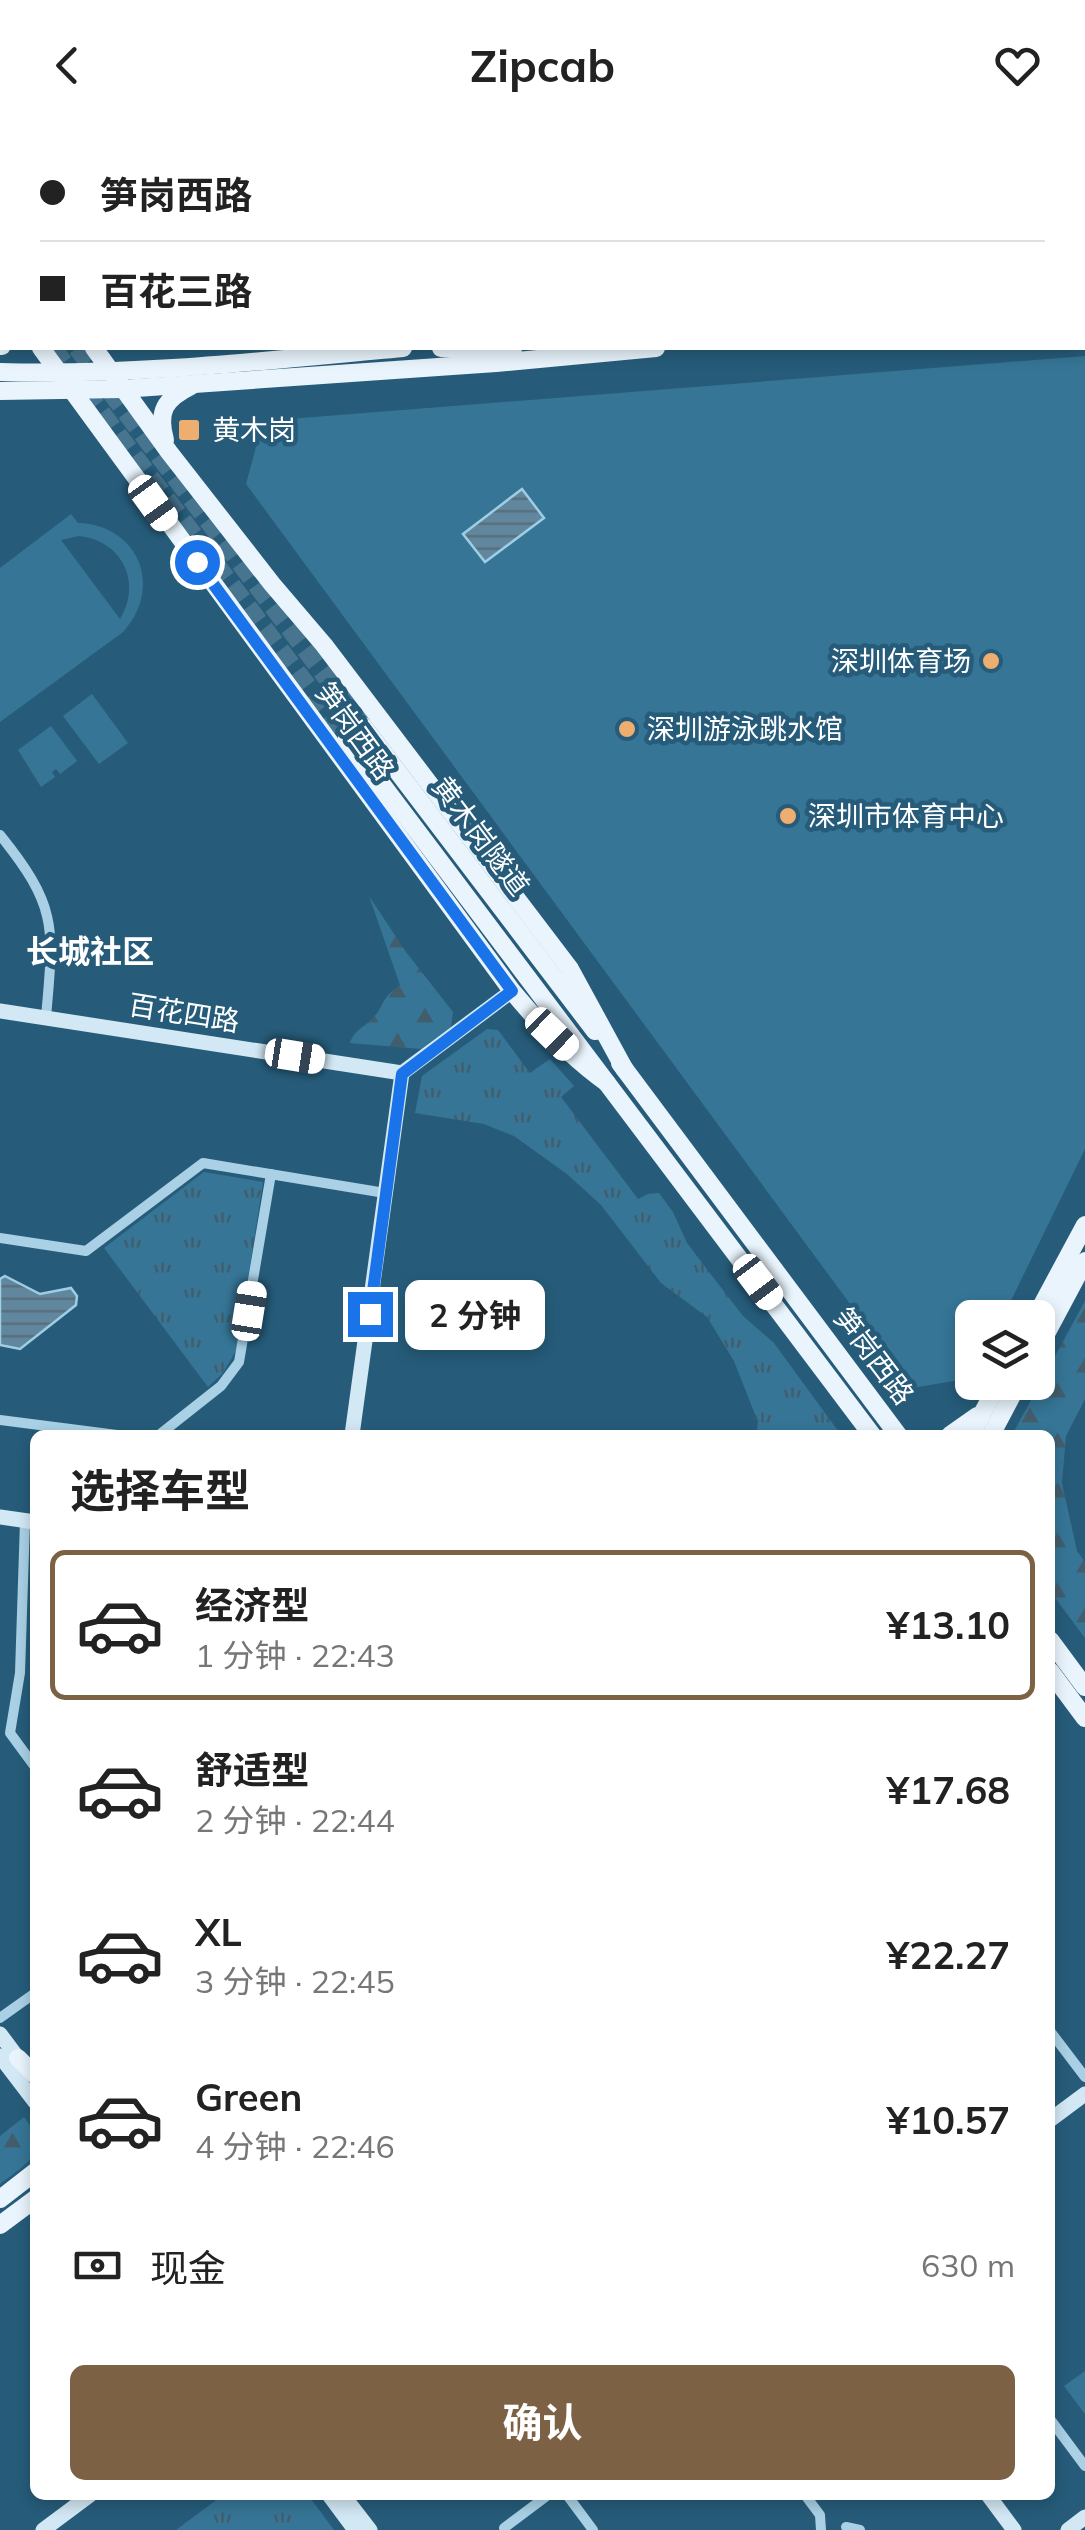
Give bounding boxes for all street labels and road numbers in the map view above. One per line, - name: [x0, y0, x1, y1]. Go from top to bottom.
- street label: 笋岗西路: [308, 675, 402, 786]
- street label: 黄木岗隧道: [425, 769, 538, 902]
- street label: 百花四路: [126, 986, 242, 1039]
- street label: 笋岗西路: [827, 1300, 922, 1411]

